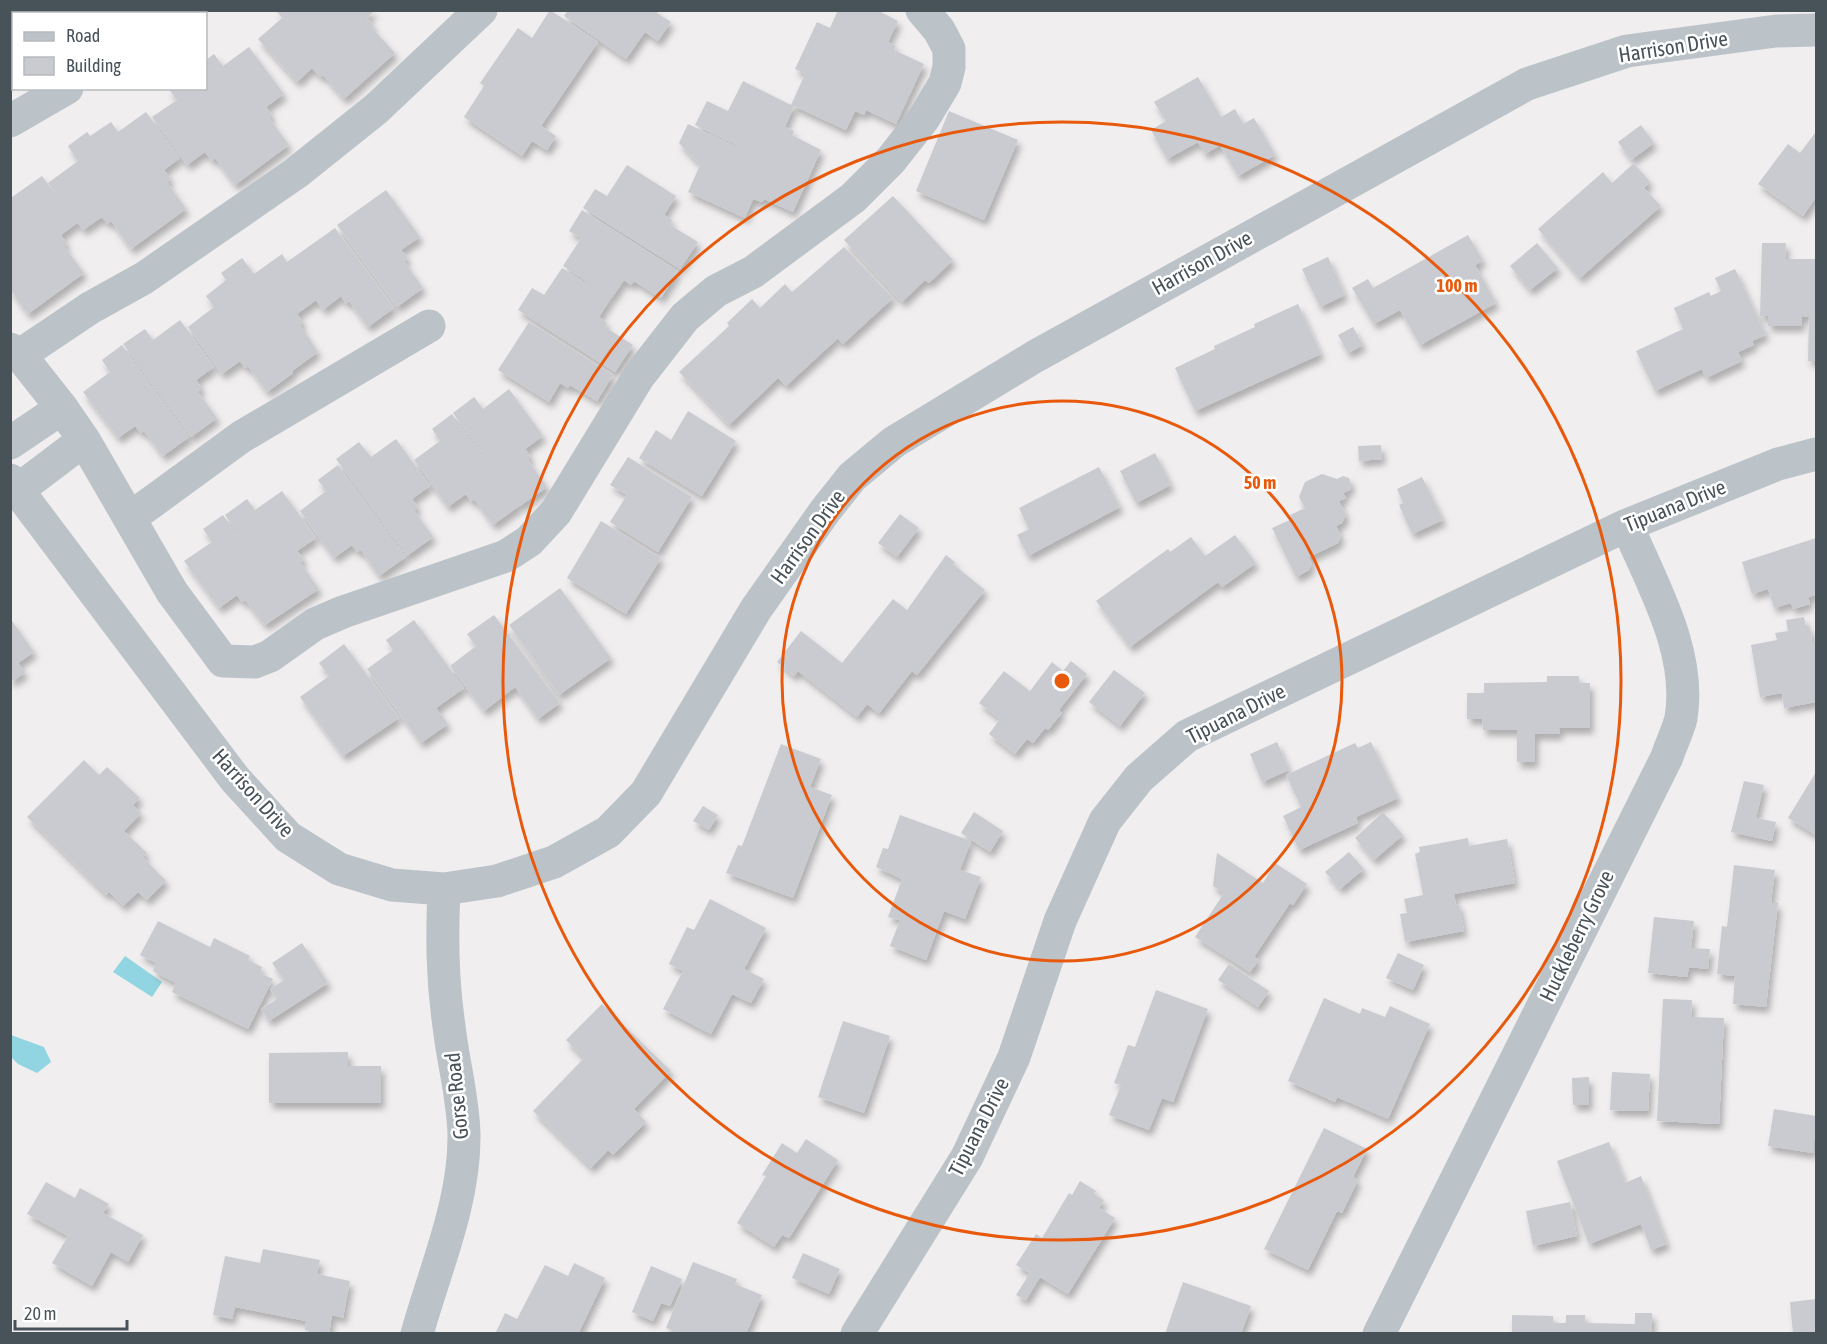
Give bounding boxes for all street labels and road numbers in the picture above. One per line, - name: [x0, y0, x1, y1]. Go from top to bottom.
- street label: Harrison Drive: [1616, 26, 1729, 66]
- street label: Harrison Drive: [1147, 225, 1256, 299]
- street label: Tipuana Drive: [1620, 474, 1729, 536]
- street label: Harrison Drive: [765, 485, 849, 588]
- street label: Tipuana Drive: [1182, 678, 1289, 748]
- street label: Harrison Drive: [208, 743, 300, 841]
- street label: Huckleberry Grove: [1534, 866, 1618, 1005]
- street label: Gorse Road: [440, 1052, 472, 1141]
- street label: Tipuana Drive: [943, 1073, 1013, 1180]

